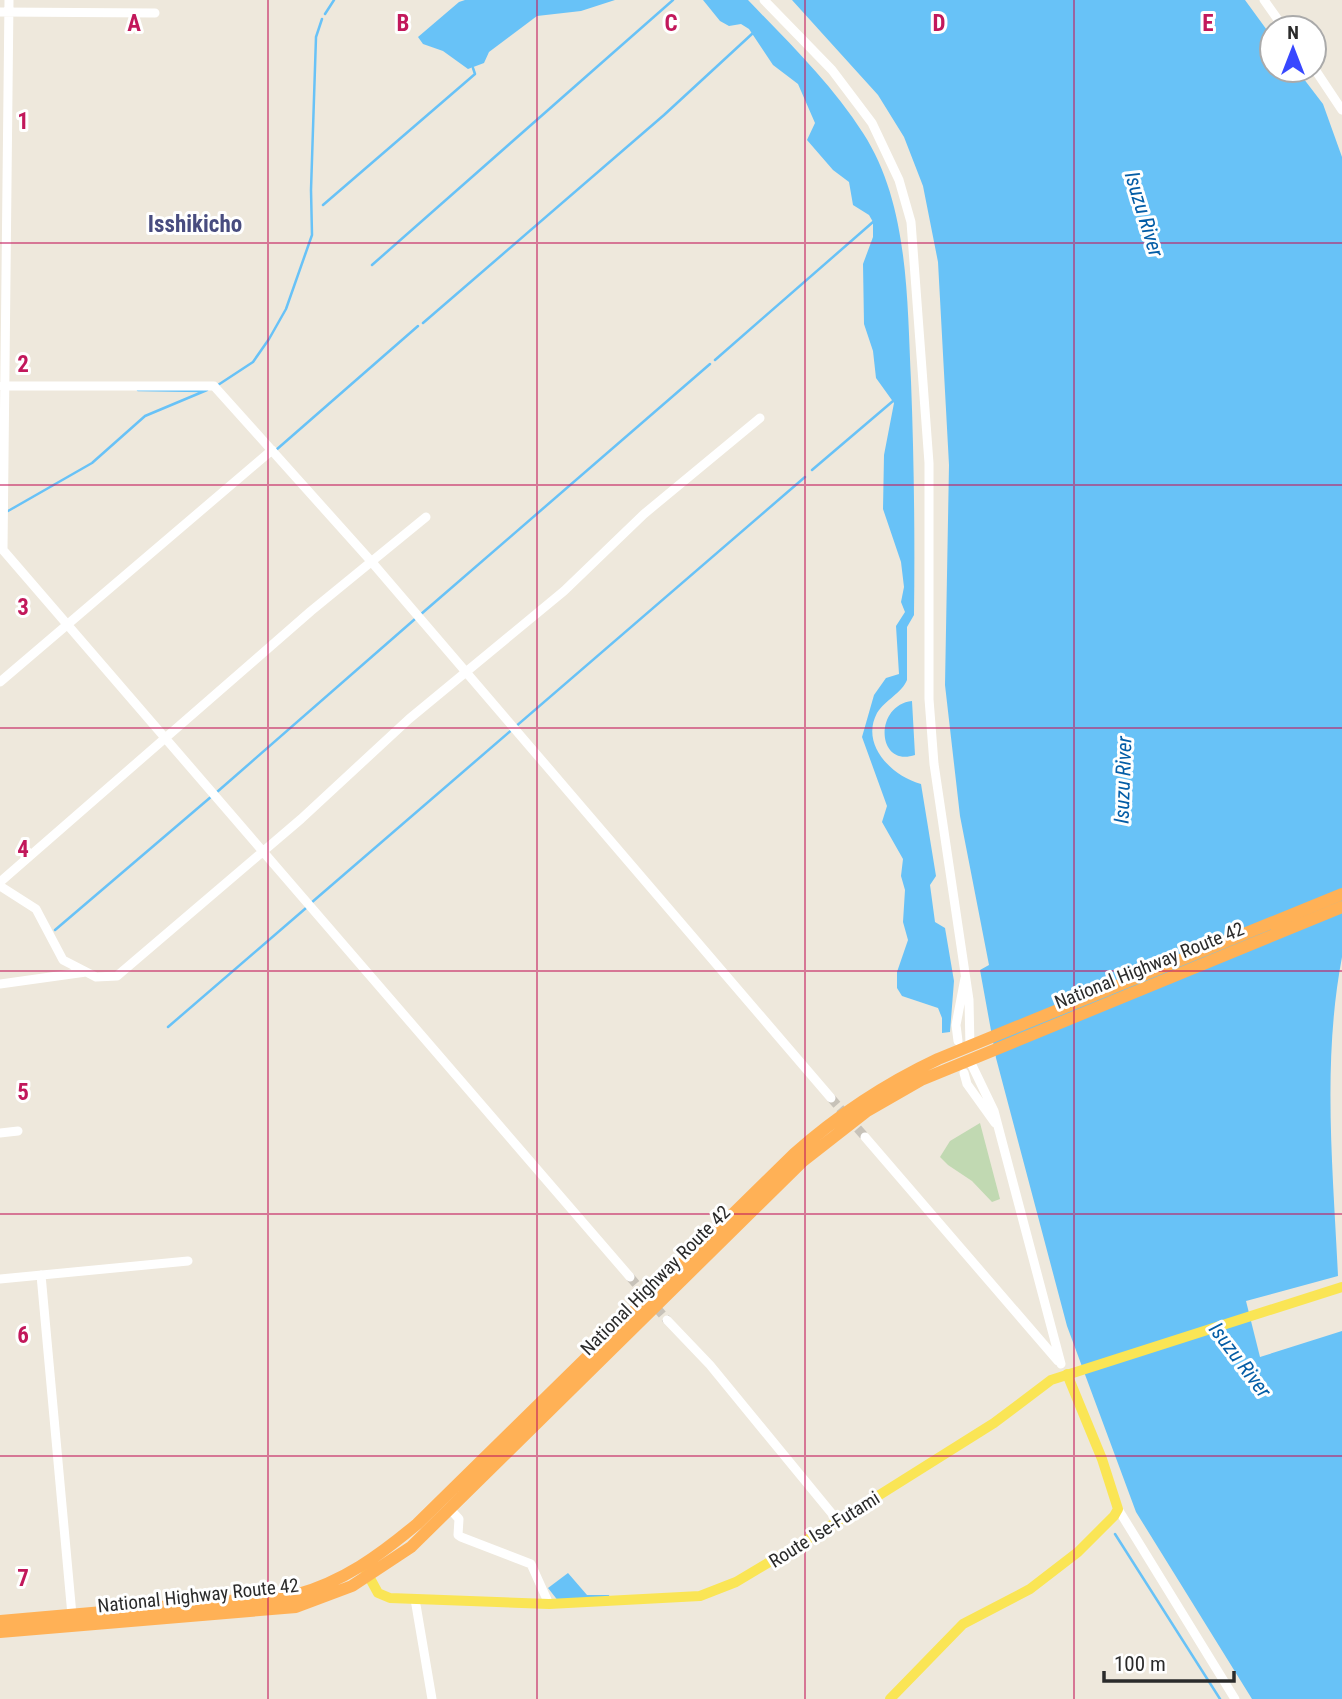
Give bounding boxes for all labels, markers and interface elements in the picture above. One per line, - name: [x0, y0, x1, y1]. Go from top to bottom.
- text: A: [127, 10, 141, 37]
- text: B: [397, 10, 409, 37]
- text: C: [664, 10, 678, 37]
- text: D: [933, 10, 946, 37]
- text: E: [1202, 10, 1214, 37]
- north arrow: [1258, 14, 1328, 84]
- text: N: [1287, 21, 1299, 44]
- text: 1: [17, 108, 29, 135]
- water label: Isuzu River: [1120, 169, 1169, 260]
- district label: Isshikicho: [148, 211, 242, 238]
- text: 2: [17, 351, 29, 378]
- text: 3: [17, 594, 29, 621]
- water label: Isuzu River: [1109, 735, 1137, 824]
- text: 4: [17, 836, 29, 863]
- street label: National Highway Route 42: [1051, 917, 1247, 1014]
- text: 5: [17, 1079, 29, 1106]
- street label: National Highway Route 42: [576, 1201, 735, 1360]
- water label: Isuzu River: [1204, 1318, 1276, 1403]
- text: 6: [17, 1322, 29, 1349]
- street label: Route Ise-Futami: [765, 1486, 884, 1573]
- text: 7: [17, 1565, 29, 1592]
- street label: National Highway Route 42: [96, 1573, 300, 1617]
- scale bar: [1104, 1640, 1234, 1684]
- text: 100 m: [1114, 1652, 1166, 1676]

